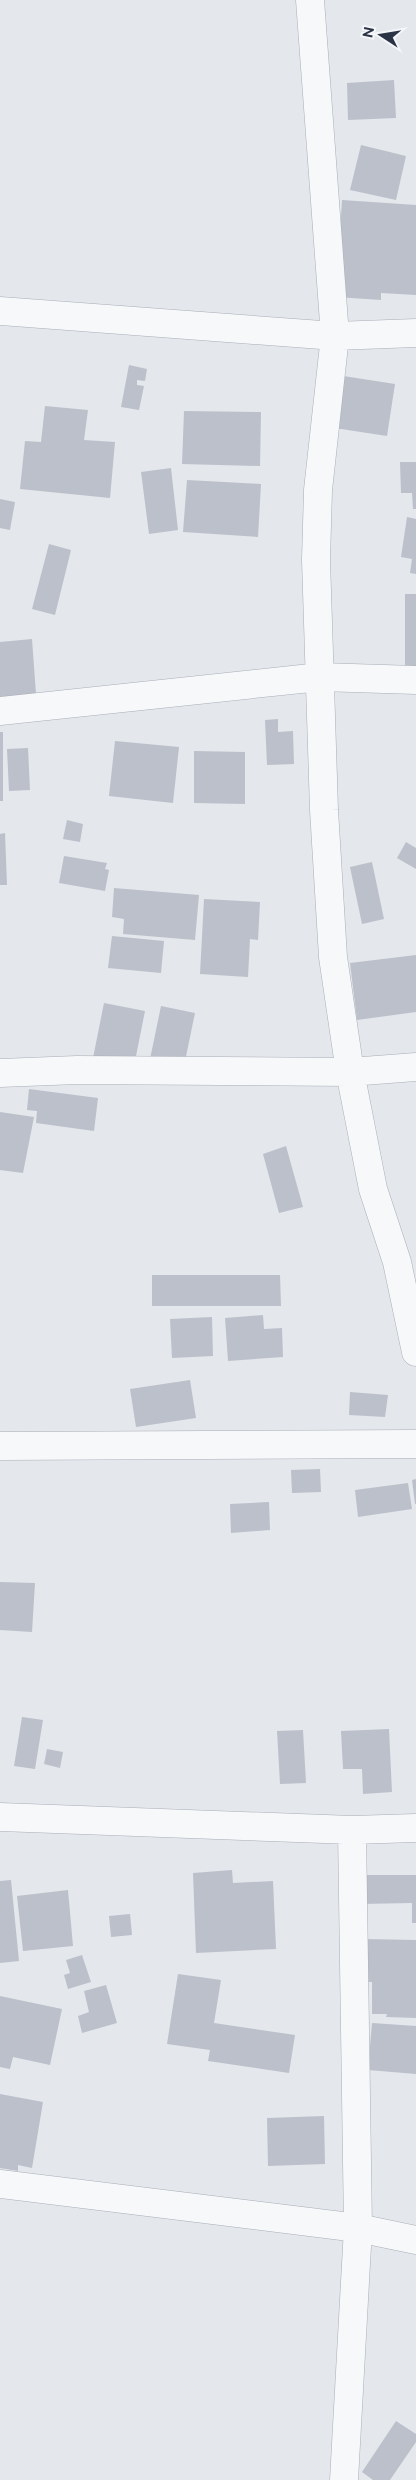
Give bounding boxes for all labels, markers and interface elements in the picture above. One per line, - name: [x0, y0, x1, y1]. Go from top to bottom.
- north arrow: [356, 10, 406, 60]
- text: N: [359, 25, 377, 39]

